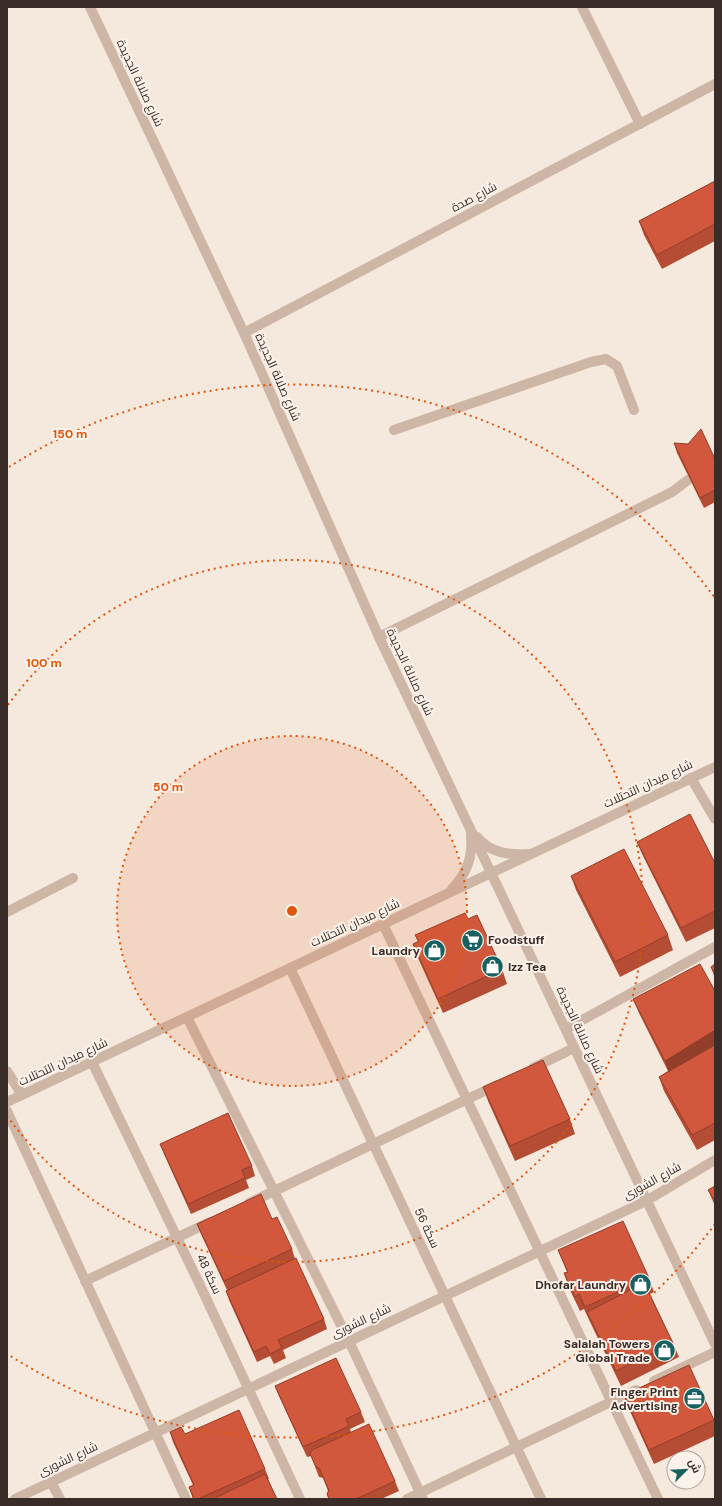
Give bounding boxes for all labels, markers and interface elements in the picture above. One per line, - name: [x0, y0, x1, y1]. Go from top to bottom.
- street label: شارع صلالة الجديدة: [113, 37, 167, 129]
- street label: شارع صدة: [448, 178, 500, 216]
- street label: شارع صلالة الجديدة: [251, 331, 305, 424]
- text: 150 m: [53, 426, 87, 442]
- street label: شارع صلالة الجديدة: [383, 626, 437, 718]
- text: 100 m: [26, 655, 62, 671]
- street label: شارع ميدان التحتلات: [601, 756, 695, 812]
- text: 50 m: [153, 779, 183, 795]
- street label: شارع ميدان التحتلات: [308, 895, 402, 951]
- centre of rings: [285, 904, 299, 918]
- supermarket icon: Foodstuff: [459, 927, 485, 953]
- place label: Foodstuff: [488, 932, 545, 948]
- shop icon: Laundry: [422, 938, 448, 964]
- place label: Laundry: [371, 943, 421, 959]
- shop icon: Izz Tea: [479, 954, 505, 980]
- place label: Izz Tea: [508, 959, 546, 975]
- street label: شارع صلالة الجديدة: [553, 984, 607, 1076]
- street label: شارع ميدان التحتلات: [16, 1034, 110, 1090]
- street label: شارع الشورى: [620, 1158, 684, 1204]
- street label: سكة 56: [411, 1205, 443, 1251]
- street label: سكة 48: [193, 1251, 225, 1297]
- shop icon: Dhofar Laundry: [628, 1272, 654, 1298]
- place label: Dhofar Laundry: [535, 1277, 627, 1293]
- street label: شارع الشورى: [329, 1300, 394, 1342]
- place label: Salalah Towers Global Trade: [564, 1336, 650, 1366]
- shop icon: Salalah Towers Global Trade: [652, 1338, 678, 1364]
- place label: Finger Print Advertising: [611, 1384, 678, 1414]
- office icon: Finger Print Advertising: [681, 1386, 707, 1412]
- street label: شارع الشورى: [36, 1438, 101, 1480]
- north arrow: [666, 1450, 706, 1490]
- text: ش: [686, 1457, 704, 1475]

